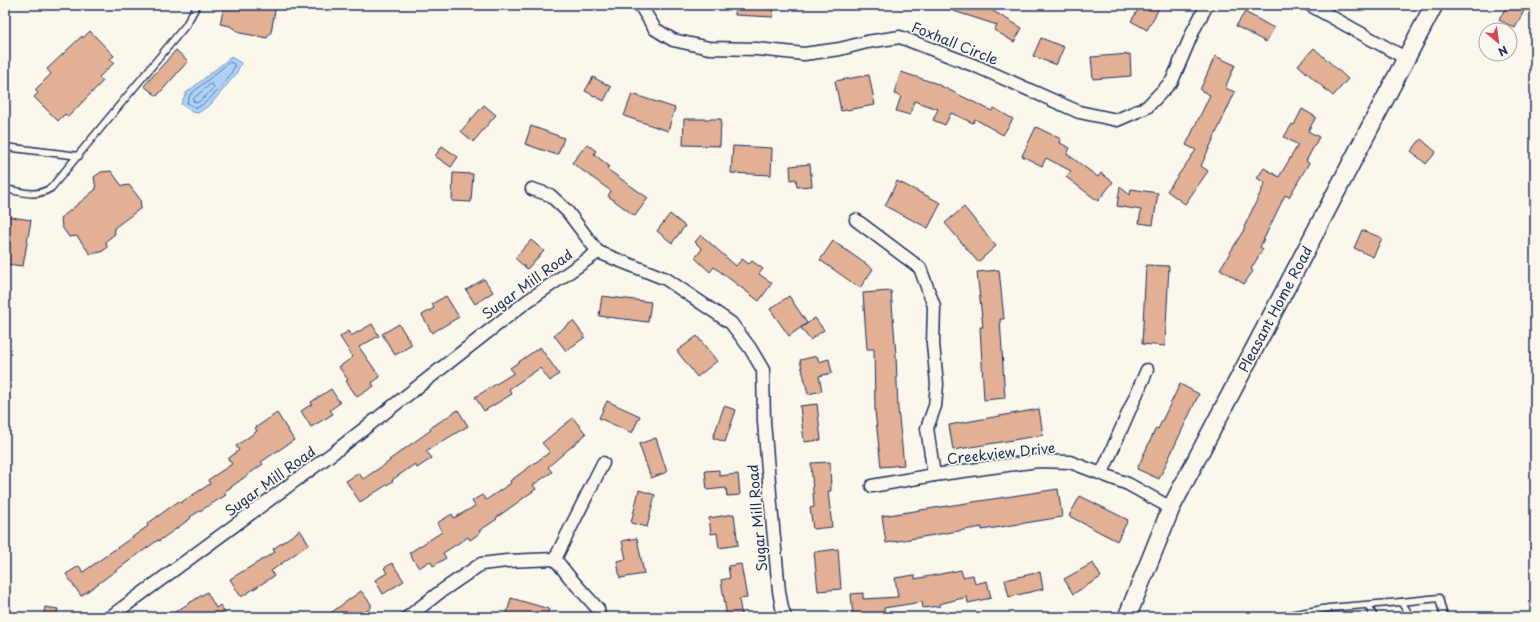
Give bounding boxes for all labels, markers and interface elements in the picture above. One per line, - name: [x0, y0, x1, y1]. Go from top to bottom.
- street label: Foxhall Circle: [909, 16, 1002, 70]
- north arrow: [1478, 22, 1518, 62]
- text: N: [1495, 42, 1511, 61]
- street label: Pleasant Home Road: [1233, 242, 1317, 376]
- street label: Sugar Mill Road: [477, 244, 577, 324]
- street label: Creekview Drive: [946, 437, 1056, 469]
- street label: Sugar Mill Road: [220, 441, 320, 521]
- street label: Sugar Mill Road: [742, 463, 772, 573]

